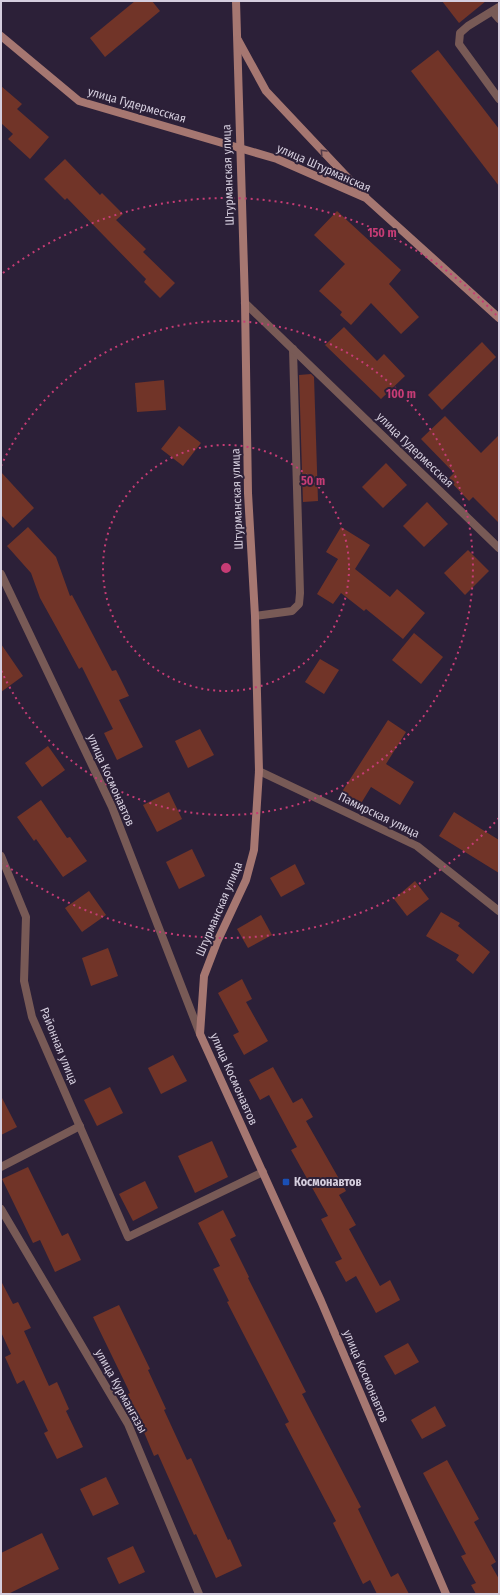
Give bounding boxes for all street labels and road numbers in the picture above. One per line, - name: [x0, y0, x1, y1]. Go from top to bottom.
- street label: улица Гудермесская: [86, 84, 188, 126]
- street label: Штурманская улица: [219, 124, 237, 226]
- street label: улица Штурманская: [275, 141, 373, 195]
- street label: улица Гудермесская: [374, 410, 456, 490]
- street label: Штурманская улица: [228, 448, 246, 550]
- street label: улица Космонавтов: [84, 732, 138, 828]
- street label: Памирская улица: [336, 789, 422, 841]
- street label: Штурманская улица: [193, 860, 245, 958]
- street label: Районная улица: [37, 1005, 81, 1087]
- street label: улица Космонавтов: [207, 1031, 261, 1127]
- street label: улица Космонавтов: [340, 1328, 392, 1424]
- street label: улица Курмангазы: [92, 1347, 150, 1435]

